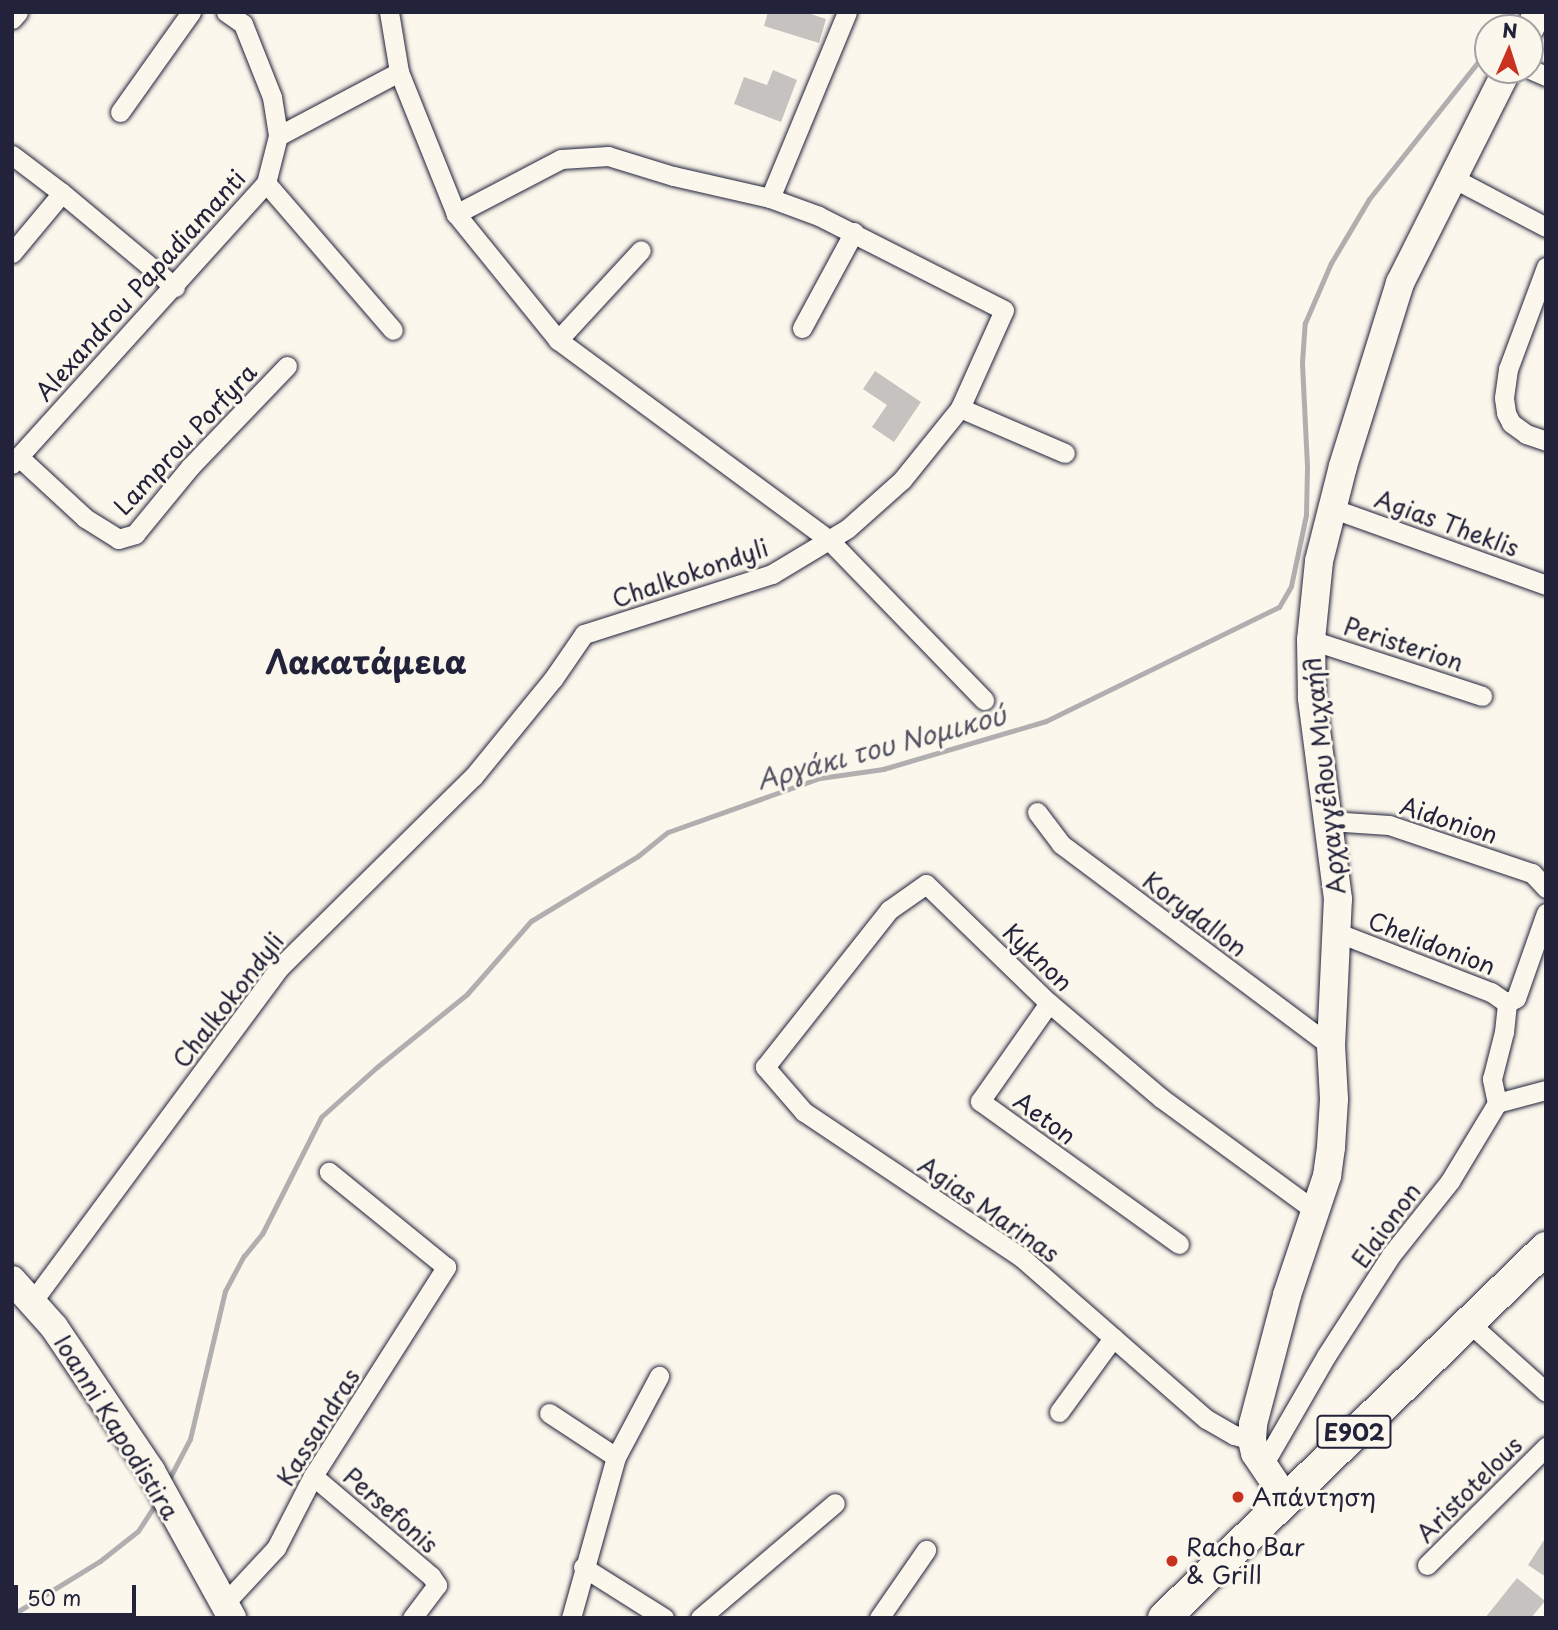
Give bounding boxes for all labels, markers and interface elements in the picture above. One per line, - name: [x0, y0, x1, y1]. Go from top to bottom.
- north arrow: [1474, 14, 1544, 84]
- text: N: [1502, 16, 1518, 44]
- street label: Alexandrou Papadiamanti: [29, 164, 251, 406]
- street label: Lamprou Porfyra: [107, 357, 263, 521]
- street label: Agias Theklis: [1371, 484, 1523, 562]
- street label: Chalkokondyli: [608, 533, 772, 613]
- street label: Peristerion: [1340, 611, 1468, 677]
- district label: Λακατάμεια: [265, 642, 467, 680]
- street label: Αρχαγγέλου Μιχαήλ: [1297, 656, 1351, 896]
- water label: Αργάκι του Νομικού: [752, 699, 1010, 795]
- street label: Aidonion: [1397, 791, 1501, 849]
- street label: Korydallon: [1137, 866, 1253, 962]
- street label: Chelidonion: [1364, 906, 1500, 980]
- street label: Kyknon: [997, 917, 1079, 997]
- street label: Chalkokondyli: [166, 927, 290, 1073]
- street label: Aeton: [1008, 1086, 1082, 1150]
- street label: Agias Marinas: [913, 1150, 1065, 1268]
- street label: Elaionon: [1346, 1177, 1426, 1273]
- street label: Ioanni Kapodistira: [48, 1329, 186, 1525]
- street label: Kassandras: [271, 1363, 365, 1491]
- road number: E902: [1316, 1413, 1392, 1452]
- street label: Aristotelous: [1410, 1430, 1528, 1548]
- street label: Persefonis: [338, 1461, 444, 1559]
- place label: Απάντηση: [1252, 1483, 1376, 1511]
- marker: Απάντηση: [1230, 1489, 1246, 1505]
- place label: Racho Bar & Grill: [1186, 1533, 1306, 1589]
- marker: Racho Bar & Grill: [1164, 1553, 1180, 1569]
- scale bar: [18, 1570, 140, 1614]
- text: 50 m: [27, 1581, 81, 1613]

